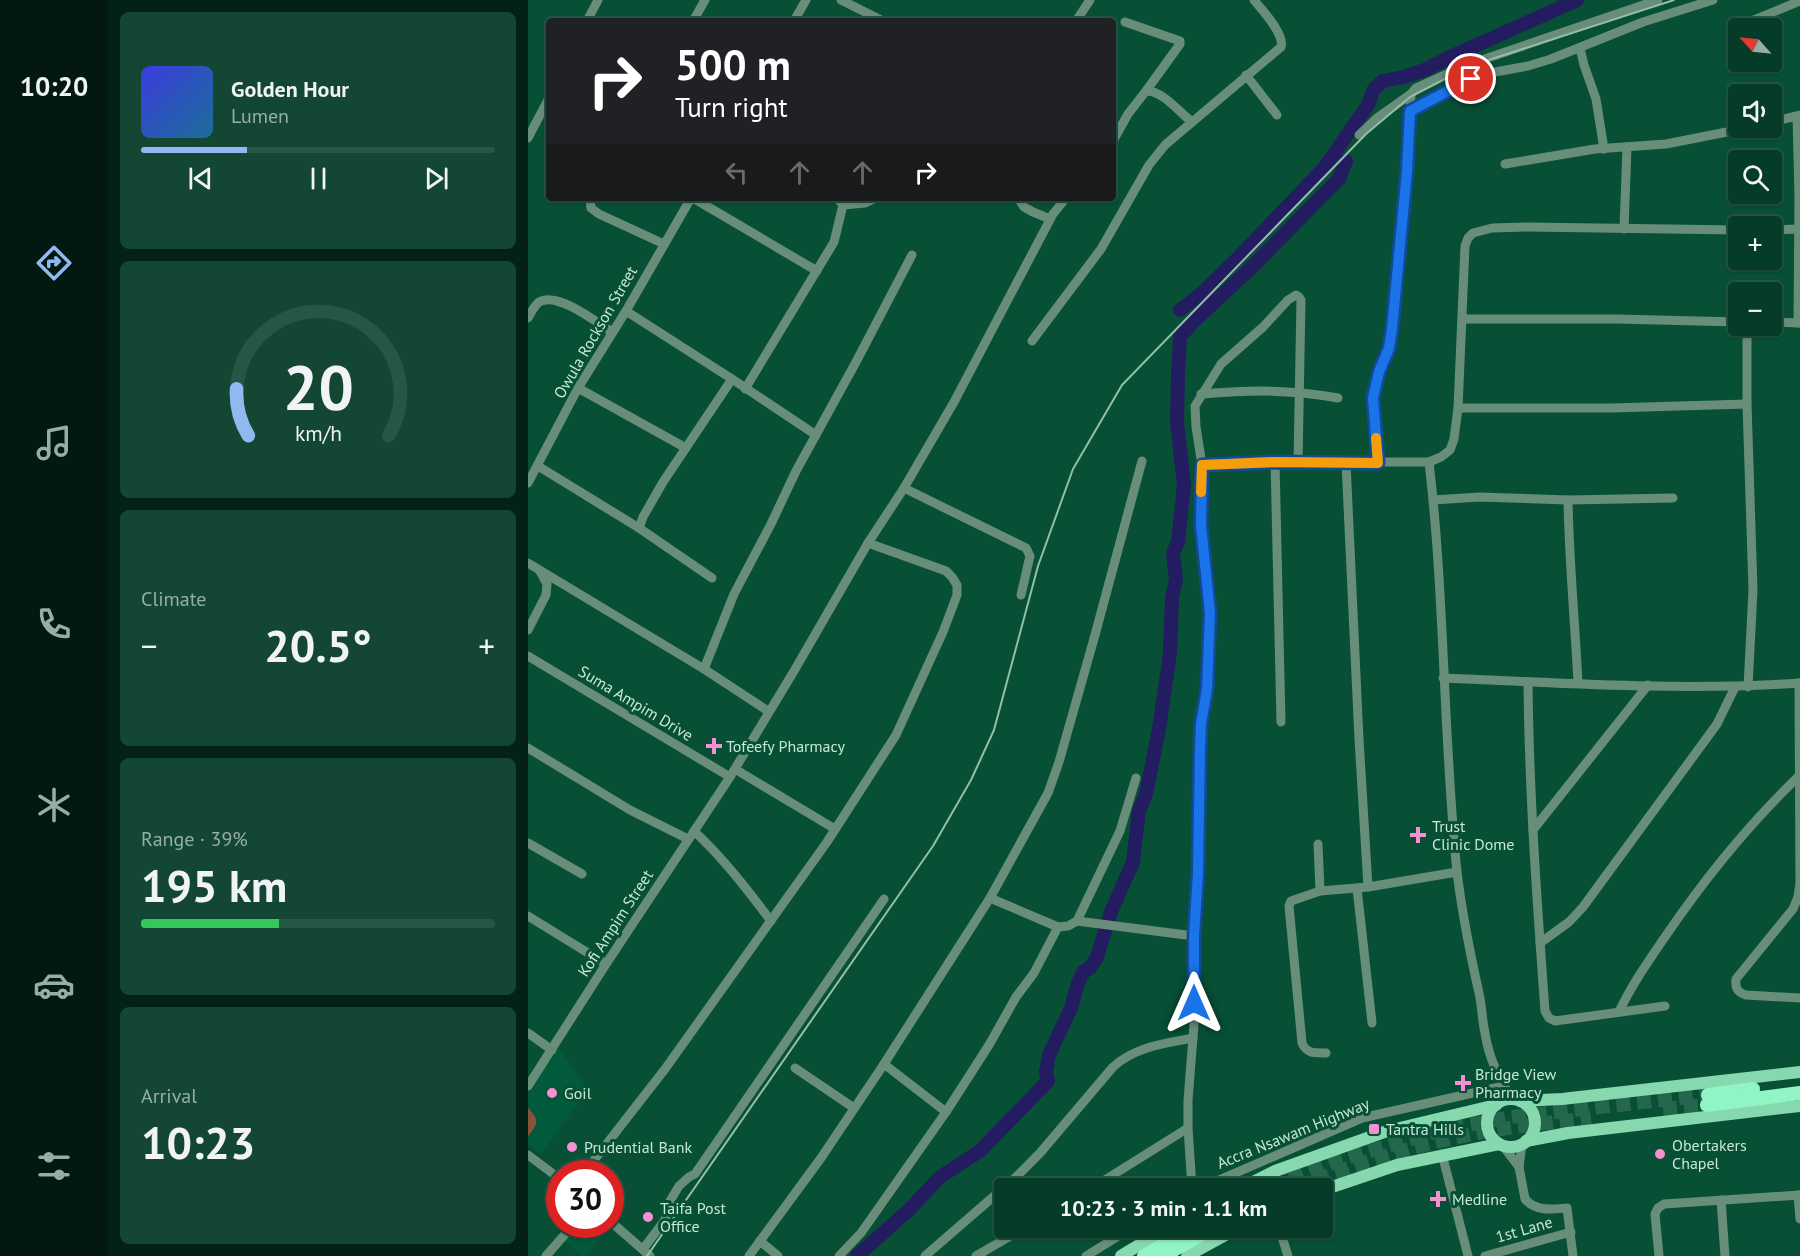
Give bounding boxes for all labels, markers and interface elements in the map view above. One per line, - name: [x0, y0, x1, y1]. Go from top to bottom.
- north arrow: [1728, 18, 1782, 72]
- map controls: [1728, 18, 1782, 336]
- text: 500 m: [675, 37, 791, 92]
- icon: right: [576, 42, 654, 120]
- pin: [1445, 53, 1496, 104]
- icon: arrive: [1454, 62, 1487, 95]
- text: 10:20: [20, 69, 88, 103]
- text: Golden Hour: [231, 75, 349, 103]
- button: sound: [1728, 84, 1782, 138]
- text: Turn right: [675, 90, 788, 124]
- text: Lumen: [231, 103, 289, 129]
- button: search: [1728, 150, 1782, 204]
- icon: left: [720, 156, 753, 189]
- icon: ahead: [783, 156, 816, 189]
- icon: ahead: [846, 156, 879, 189]
- icon: right: [909, 156, 942, 189]
- icon: previous: [184, 162, 217, 195]
- icon: pause: [302, 162, 335, 195]
- icon: next: [420, 162, 453, 195]
- button: +: [1728, 216, 1782, 270]
- icon: directions: [33, 242, 75, 284]
- street label: Owula Rockson Street: [549, 262, 641, 402]
- button: −: [1728, 282, 1782, 336]
- text: 20: [283, 346, 353, 427]
- text: km/h: [294, 420, 341, 448]
- icon: music: [33, 422, 75, 464]
- text: Climate: [141, 586, 207, 612]
- icon: phone: [33, 603, 75, 645]
- text: 20.5°: [264, 616, 372, 674]
- text: −: [141, 624, 158, 667]
- text: +: [478, 624, 495, 667]
- street label: Suma Ampim Drive: [575, 661, 697, 745]
- place label: Tofeefy Pharmacy: [726, 736, 846, 756]
- marker: Tofeefy Pharmacy: [707, 739, 721, 753]
- icon: climate: [33, 784, 75, 826]
- place label: Trust Clinic Dome: [1432, 816, 1514, 854]
- text: Range · 39%: [141, 826, 248, 852]
- marker: Trust Clinic Dome: [1409, 826, 1427, 844]
- text: 195 km: [141, 856, 287, 914]
- street label: Kofi Ampim Street: [573, 865, 657, 980]
- icon: car: [33, 964, 75, 1006]
- position arrow: [1162, 971, 1226, 1035]
- place label: Bridge View Pharmacy: [1475, 1064, 1557, 1102]
- marker: Bridge View Pharmacy: [1456, 1076, 1470, 1090]
- text: Arrival: [141, 1083, 197, 1109]
- place label: Goil: [564, 1083, 592, 1103]
- marker: Goil: [545, 1086, 559, 1100]
- street label: Accra Nsawam Highway: [1214, 1093, 1373, 1173]
- text: 10:23: [141, 1113, 255, 1171]
- place label: Tantra Hills: [1386, 1119, 1464, 1139]
- marker: Tantra Hills: [1367, 1122, 1381, 1136]
- place label: Obertakers Chapel: [1672, 1135, 1747, 1173]
- place label: Prudential Bank: [584, 1137, 693, 1157]
- marker: Prudential Bank: [565, 1140, 579, 1154]
- icon: filters: [33, 1145, 75, 1187]
- marker: Obertakers Chapel: [1653, 1147, 1667, 1161]
- speed limit sign: 30: [546, 1160, 624, 1238]
- place label: Medline: [1452, 1189, 1507, 1209]
- marker: Medline: [1429, 1190, 1447, 1208]
- text: 10:23 · 3 min · 1.1 km: [1060, 1194, 1267, 1222]
- place label: Taifa Post Office: [660, 1198, 726, 1236]
- marker: Taifa Post Office: [641, 1210, 655, 1224]
- street label: 1st Lane: [1493, 1211, 1555, 1247]

